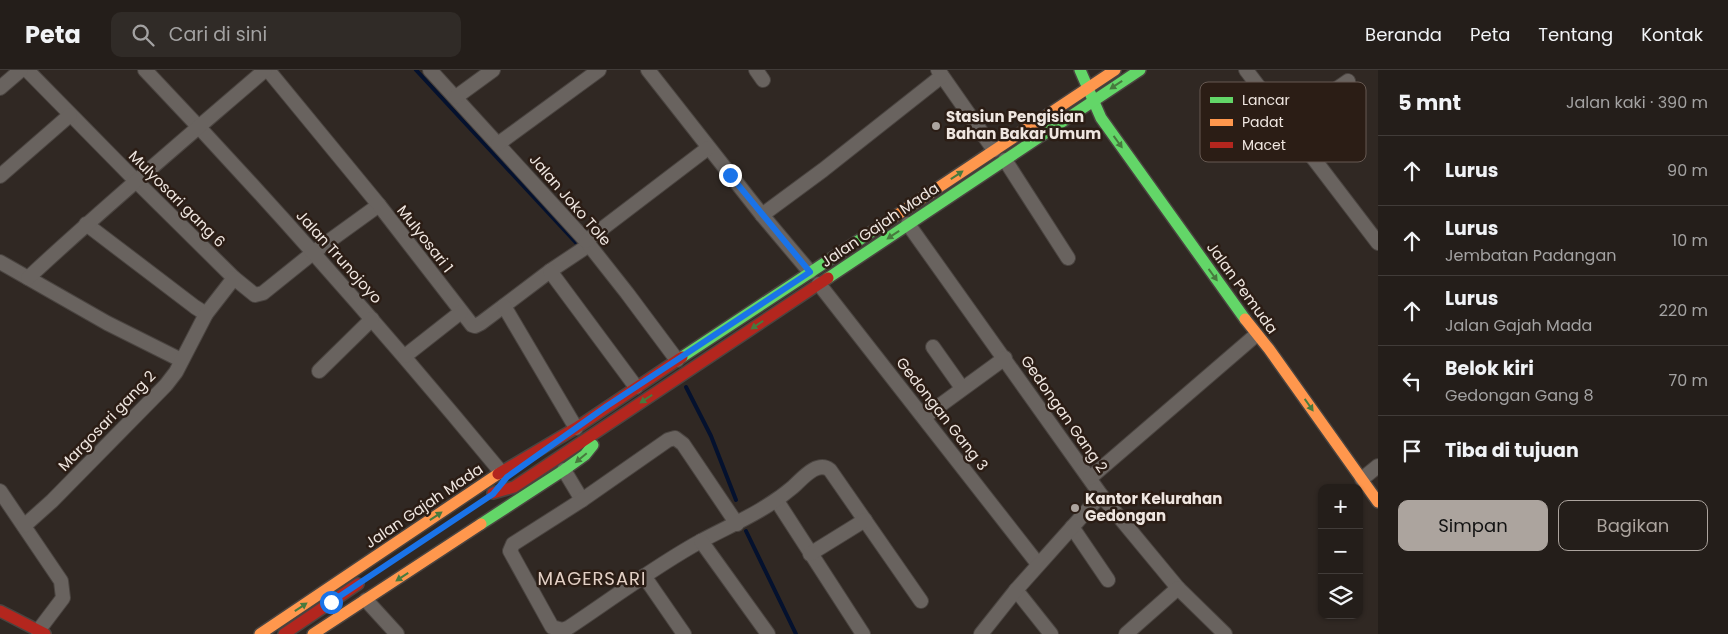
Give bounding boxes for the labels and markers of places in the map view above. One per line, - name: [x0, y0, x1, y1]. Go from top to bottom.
- place label: Stasiun Pengisian Bahan Bakar Umum: [946, 106, 1101, 144]
- marker: Stasiun Pengisian Bahan Bakar Umum: [930, 120, 942, 132]
- place label: Kantor Kelurahan Gedongan: [1085, 488, 1222, 526]
- marker: Kantor Kelurahan Gedongan: [1069, 502, 1081, 514]

